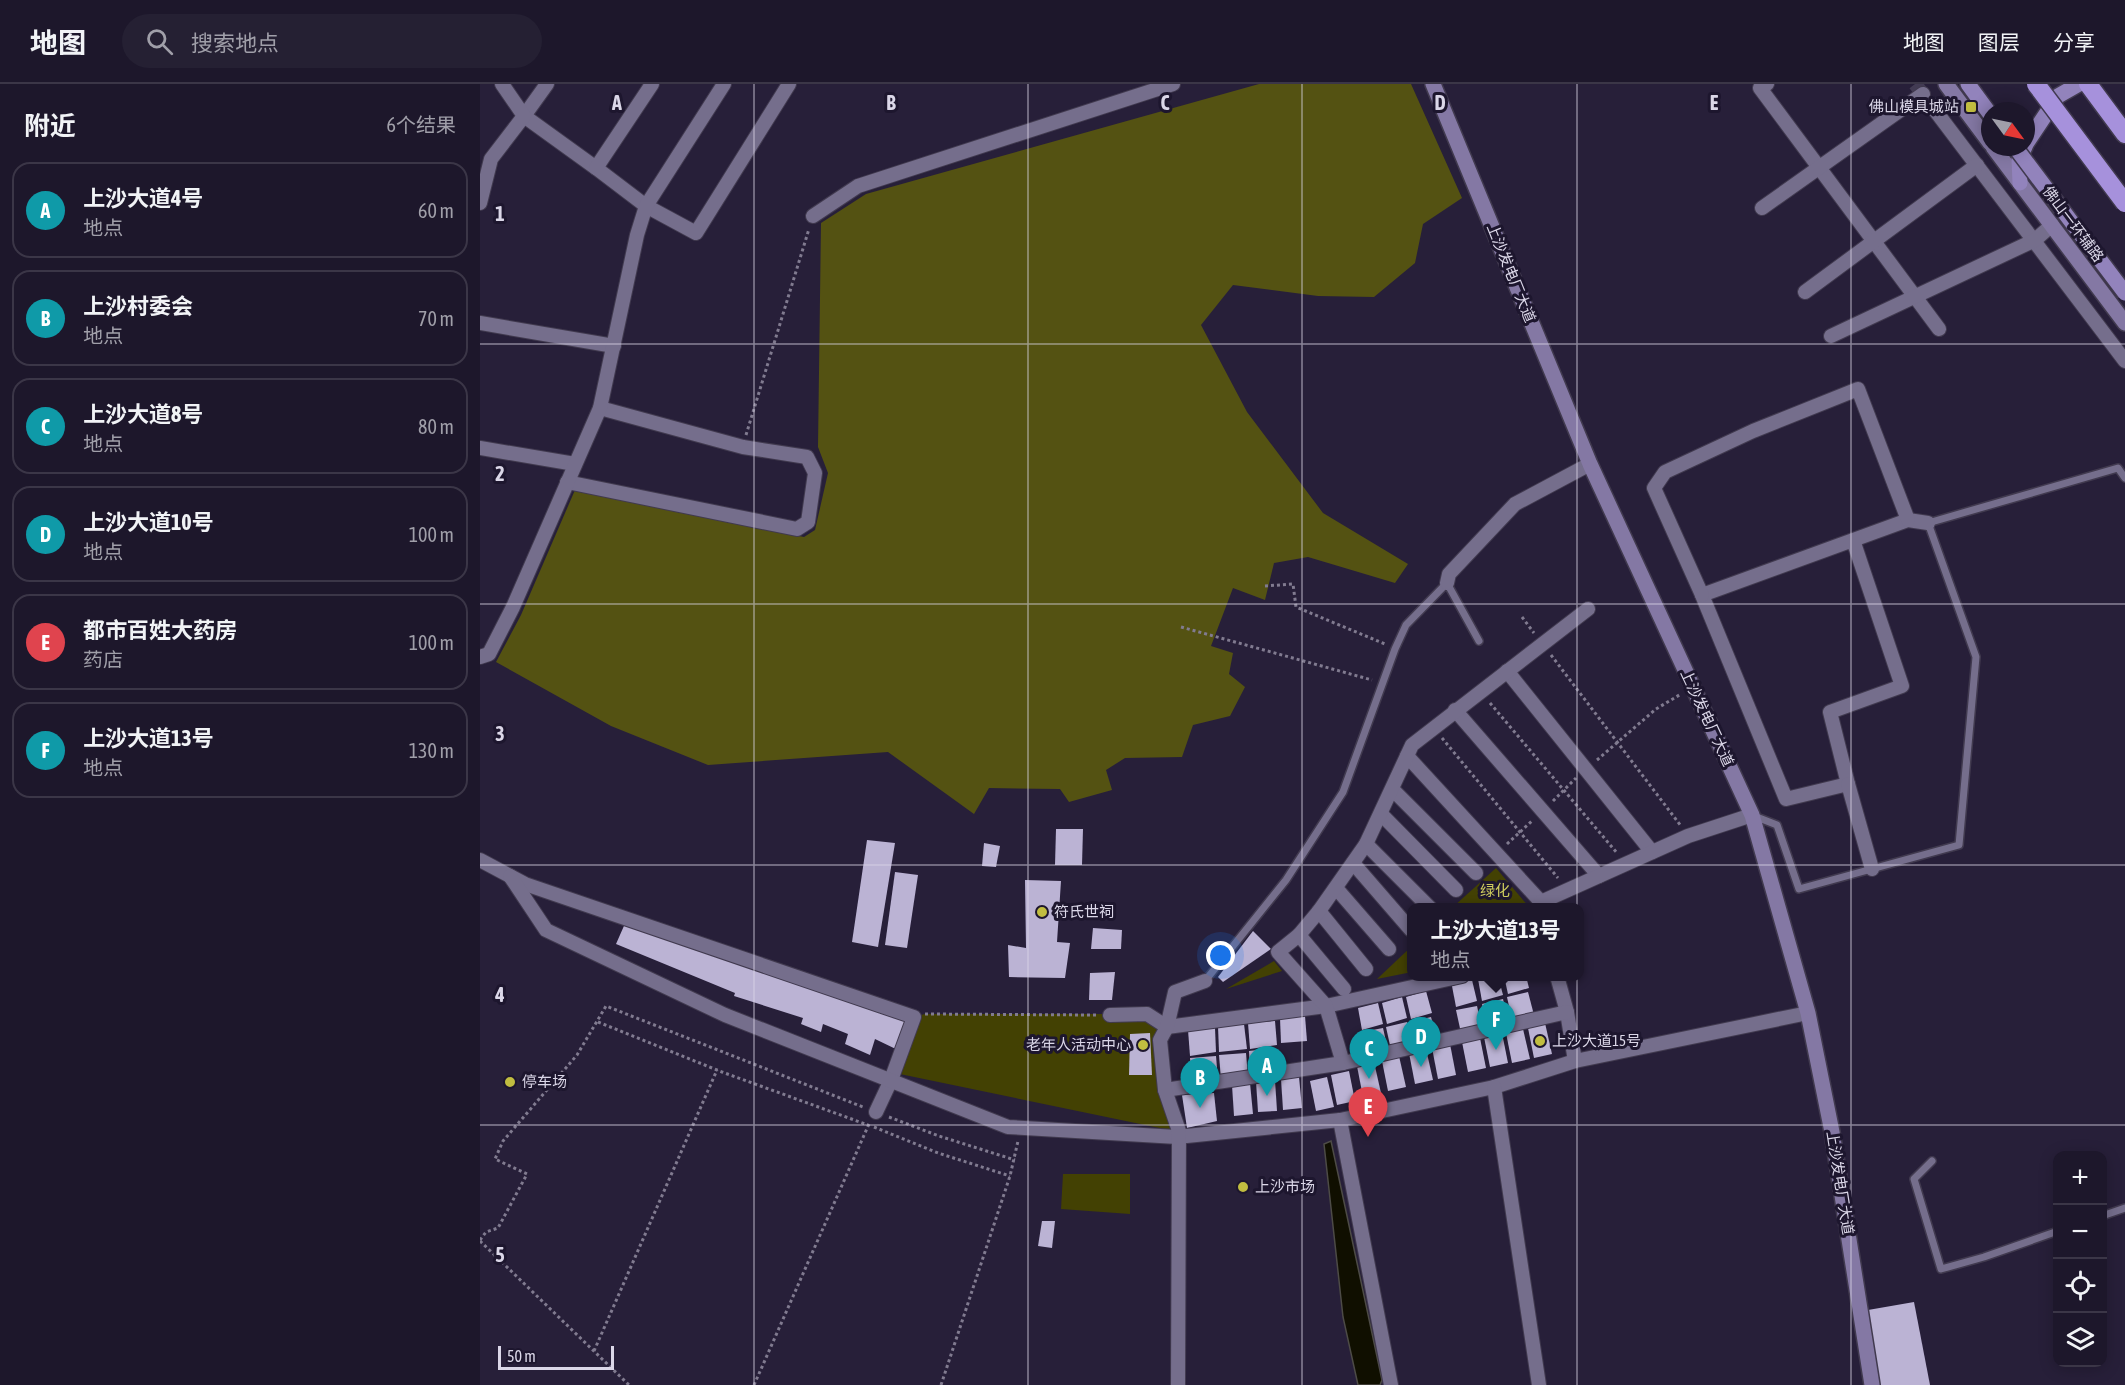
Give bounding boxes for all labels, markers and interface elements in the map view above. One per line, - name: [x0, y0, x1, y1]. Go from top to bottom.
- search box: [122, 14, 542, 68]
- icon: search: [143, 25, 176, 58]
- text: 地图: [30, 27, 86, 59]
- text: 搜索地点: [191, 30, 279, 56]
- text: 地图: [1903, 30, 1945, 54]
- text: 图层: [1978, 30, 2020, 54]
- text: 分享: [2053, 30, 2095, 54]
- text: A: [611, 91, 622, 114]
- text: B: [886, 91, 896, 114]
- text: C: [1161, 91, 1170, 114]
- text: D: [1434, 91, 1446, 114]
- text: E: [1710, 91, 1719, 114]
- place label: 佛山模具城站: [1869, 98, 1959, 115]
- marker: 佛山模具城站: [1964, 100, 1978, 114]
- north arrow: [1981, 102, 2035, 156]
- text: 附近: [24, 111, 76, 141]
- text: 6个结果: [387, 113, 456, 136]
- street label: 佛山一环辅路: [2040, 183, 2107, 265]
- text: 上沙大道4号: [83, 185, 203, 211]
- text: A: [41, 199, 50, 222]
- text: 60 m: [418, 199, 454, 222]
- text: 1: [495, 202, 505, 225]
- text: 地点: [83, 216, 123, 239]
- street label: 上沙发电厂大道: [1484, 221, 1539, 325]
- text: 上沙村委会: [83, 293, 193, 319]
- text: B: [41, 307, 50, 330]
- text: 70 m: [418, 307, 454, 330]
- text: 地点: [83, 324, 123, 347]
- text: 上沙大道8号: [83, 401, 203, 427]
- text: C: [41, 415, 50, 438]
- text: 80 m: [418, 415, 454, 438]
- text: 地点: [83, 432, 123, 455]
- text: 2: [495, 462, 505, 485]
- text: 上沙大道10号: [83, 509, 214, 535]
- text: D: [40, 523, 51, 546]
- text: 100 m: [409, 523, 454, 546]
- text: 地点: [83, 540, 123, 563]
- text: 都市百姓大药房: [83, 617, 237, 643]
- text: E: [41, 631, 50, 654]
- text: 100 m: [409, 631, 454, 654]
- text: 药店: [83, 648, 123, 671]
- street label: 上沙发电厂大道: [1678, 667, 1737, 769]
- text: 3: [495, 722, 505, 745]
- text: 上沙大道13号: [83, 725, 214, 751]
- text: F: [41, 739, 50, 762]
- text: 130 m: [409, 739, 454, 762]
- text: 地点: [83, 756, 123, 779]
- park label: 绿化: [1480, 882, 1510, 899]
- place label: 符氏世祠: [1054, 903, 1114, 920]
- popup: [1407, 903, 1584, 981]
- marker: 符氏世祠: [1035, 905, 1049, 919]
- text: 上沙大道13号: [1430, 917, 1561, 943]
- your location: [1206, 941, 1235, 970]
- text: 地点: [1430, 948, 1470, 971]
- text: 4: [494, 983, 505, 1006]
- pin: F: [1476, 1000, 1516, 1050]
- pin: D: [1402, 1018, 1440, 1067]
- pin: C: [1350, 1030, 1388, 1079]
- place label: 上沙大道15号: [1552, 1032, 1641, 1049]
- marker: 上沙大道15号: [1533, 1034, 1547, 1048]
- place label: 老年人活动中心: [1026, 1036, 1131, 1053]
- marker: 老年人活动中心: [1136, 1038, 1150, 1052]
- pin: A: [1248, 1046, 1286, 1096]
- pin: B: [1180, 1058, 1220, 1108]
- place label: 停车场: [522, 1073, 567, 1090]
- marker: 停车场: [503, 1075, 517, 1089]
- pin: E: [1348, 1088, 1388, 1137]
- street label: 上沙发电厂大道: [1824, 1130, 1857, 1236]
- map controls: [2053, 1151, 2107, 1367]
- button: +: [2053, 1151, 2107, 1205]
- place label: 上沙市场: [1255, 1178, 1315, 1195]
- marker: 上沙市场: [1236, 1180, 1250, 1194]
- button: −: [2053, 1205, 2107, 1259]
- text: 5: [495, 1243, 505, 1266]
- button: locate: [2053, 1259, 2107, 1313]
- button: layers: [2053, 1313, 2107, 1367]
- scale bar: [498, 1343, 614, 1370]
- text: 50 m: [507, 1347, 536, 1365]

